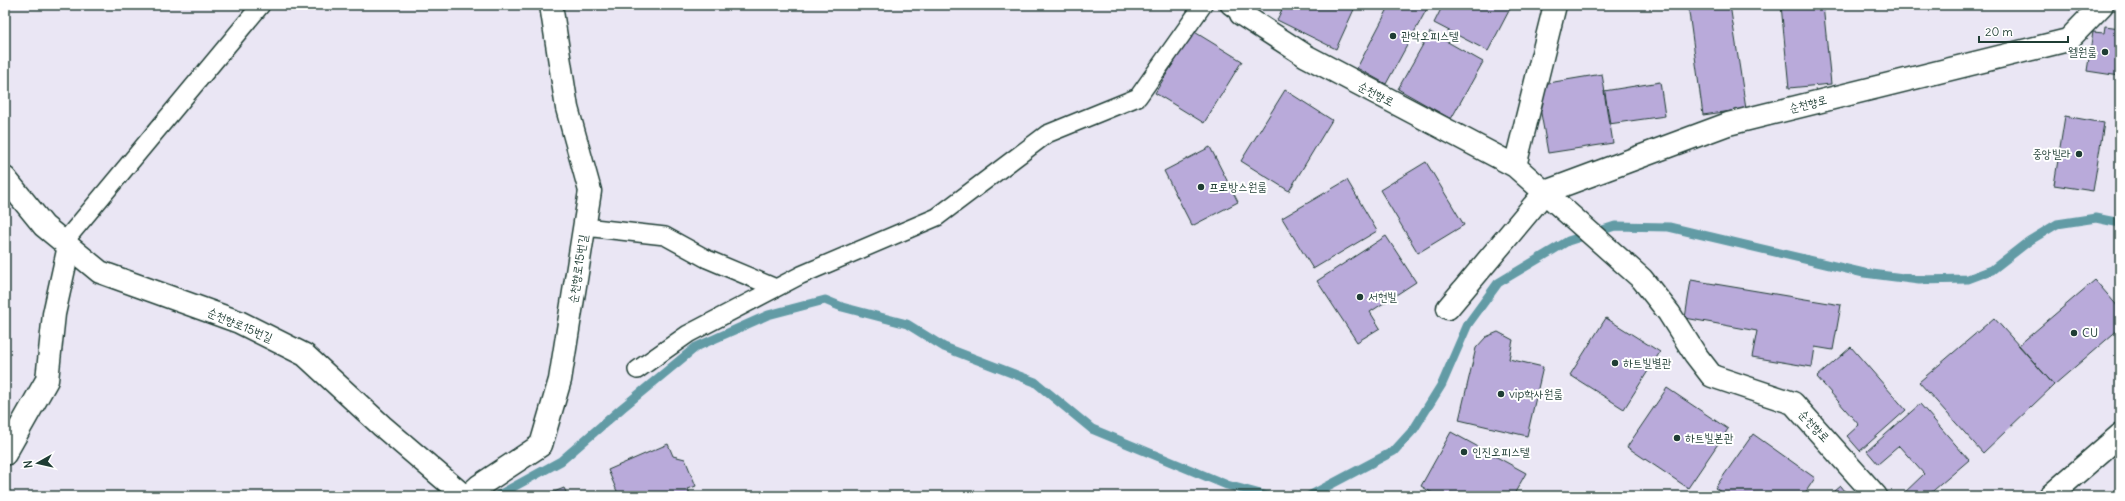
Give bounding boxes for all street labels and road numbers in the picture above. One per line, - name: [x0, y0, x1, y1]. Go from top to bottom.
- street label: 순천향로: [1356, 78, 1397, 109]
- street label: 순천향로: [1787, 92, 1828, 115]
- street label: 순천향로15번길: [565, 233, 590, 304]
- street label: 순천향로15번길: [205, 304, 275, 345]
- street label: 순천향로: [1796, 406, 1833, 445]

